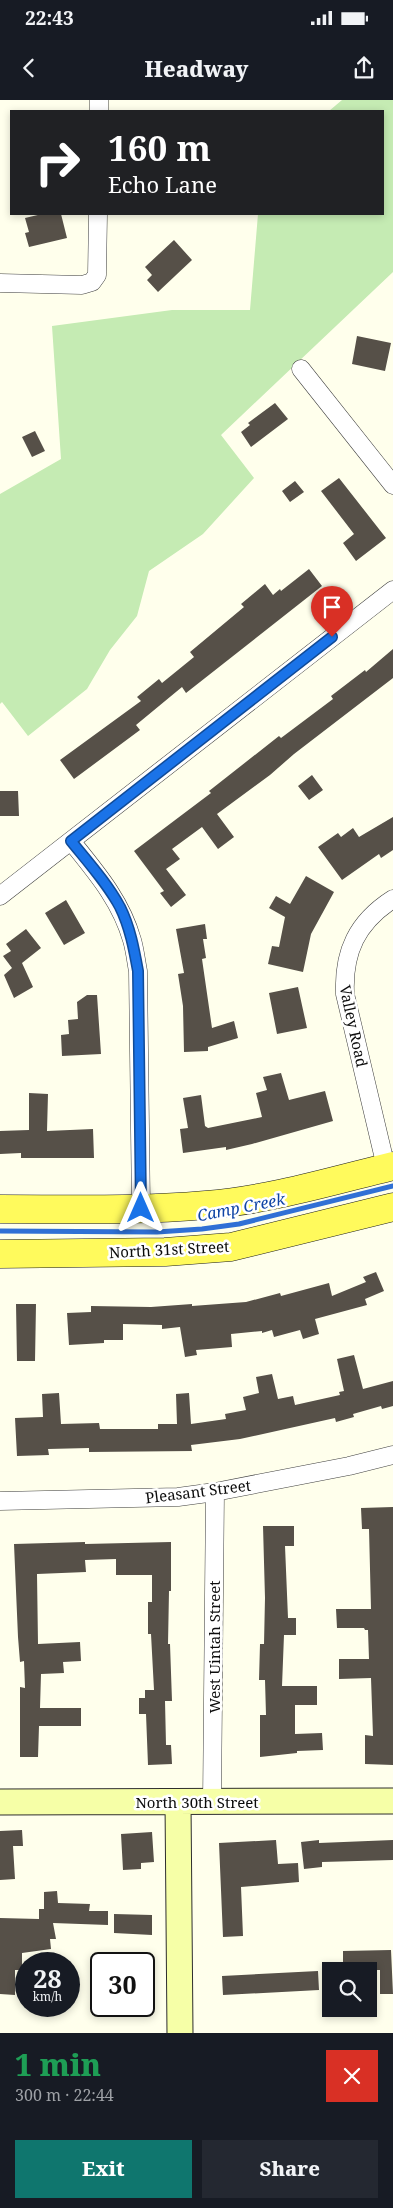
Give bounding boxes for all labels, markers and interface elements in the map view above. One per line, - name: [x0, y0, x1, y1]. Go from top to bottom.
- text: 22:43: [25, 5, 74, 31]
- text: Headway: [145, 53, 248, 83]
- icon: back: [15, 54, 43, 82]
- icon: share: [350, 54, 378, 82]
- text: 160 m: [108, 124, 211, 171]
- icon: right: [25, 130, 90, 195]
- text: Echo Lane: [108, 169, 217, 199]
- pin: [311, 586, 353, 637]
- icon: arrive: [318, 593, 346, 621]
- street label: Valley Road: [336, 983, 372, 1069]
- position arrow: [114, 1181, 166, 1233]
- water label: Camp Creek: [195, 1188, 288, 1226]
- street label: North 31st Street: [108, 1236, 230, 1262]
- street label: Pleasant Street: [144, 1475, 252, 1507]
- street label: West Uintah Street: [204, 1581, 224, 1714]
- street label: North 30th Street: [135, 1792, 259, 1812]
- speed limit sign: 30: [90, 1952, 155, 2017]
- text: 28: [33, 1961, 62, 1995]
- map controls: [322, 1962, 377, 2017]
- button: search: [322, 1962, 377, 2017]
- text: km/h: [33, 1988, 62, 2005]
- text: 1 min: [15, 2044, 101, 2085]
- button: close: [326, 2050, 378, 2102]
- text: 300 m · 22:44: [15, 2084, 114, 2106]
- button: Exit: [15, 2140, 192, 2198]
- button: Share: [202, 2140, 378, 2198]

